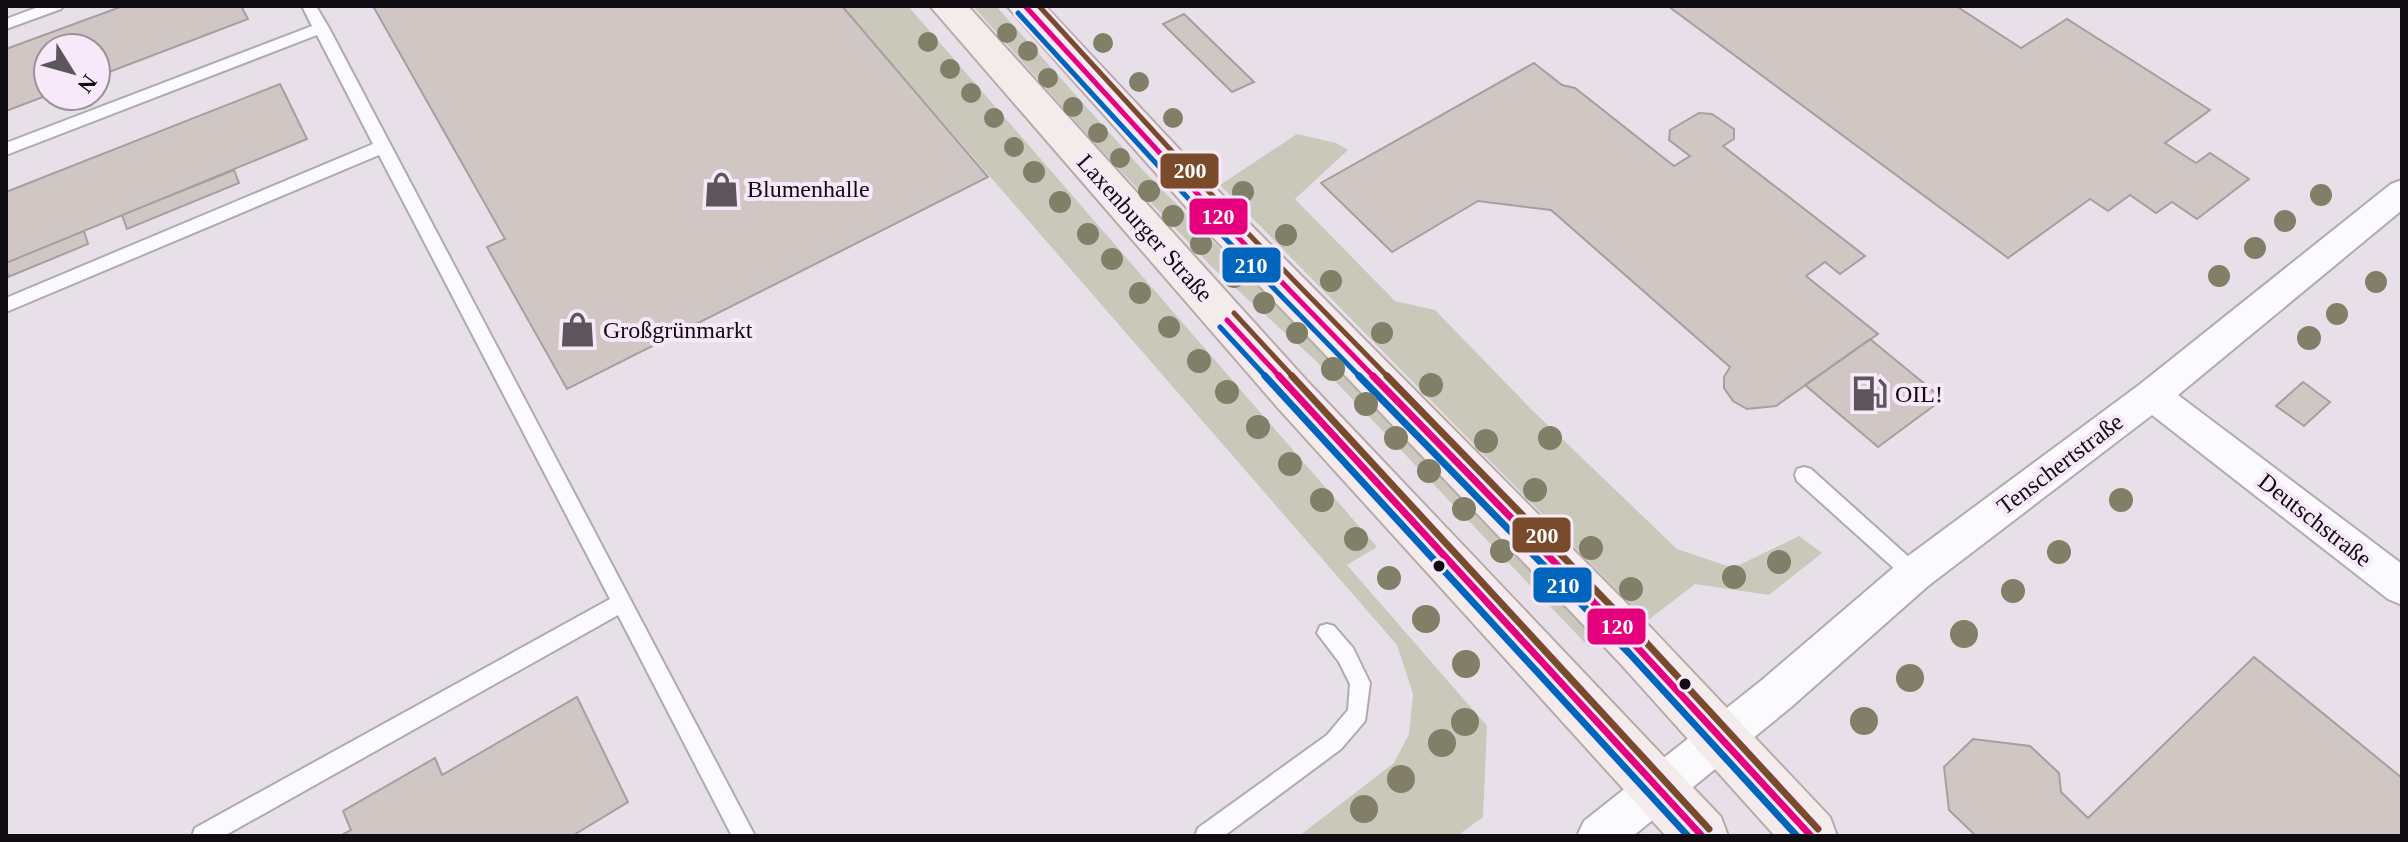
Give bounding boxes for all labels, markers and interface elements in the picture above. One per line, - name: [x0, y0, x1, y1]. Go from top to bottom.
- north arrow: [32, 32, 112, 112]
- text: N: [73, 70, 102, 98]
- street label: Laxenburger Straße: [1072, 149, 1218, 307]
- line badge: 200: [1159, 152, 1220, 190]
- text: 200: [1174, 158, 1207, 183]
- shop icon: Blumenhalle: [702, 170, 740, 208]
- place label: Blumenhalle: [747, 176, 870, 202]
- line badge: 120: [1188, 197, 1249, 236]
- text: 120: [1202, 204, 1235, 229]
- line badge: 210: [1221, 246, 1282, 284]
- text: 210: [1235, 253, 1268, 278]
- shop icon: Großgrünmarkt: [558, 311, 596, 349]
- place label: Großgrünmarkt: [603, 317, 753, 343]
- fuel station icon: OIL!: [1850, 375, 1888, 413]
- place label: OIL!: [1895, 381, 1943, 407]
- street label: Tenschertstraße: [1992, 408, 2128, 520]
- street label: Deutschstraße: [2253, 468, 2377, 572]
- line badge: 200: [1511, 516, 1572, 554]
- text: 200: [1526, 523, 1559, 548]
- unlabelled marker: [1431, 558, 1447, 574]
- line badge: 210: [1532, 566, 1593, 604]
- text: 210: [1547, 573, 1580, 598]
- line badge: 120: [1586, 607, 1647, 646]
- text: 120: [1601, 614, 1634, 639]
- unlabelled marker: [1677, 676, 1693, 692]

